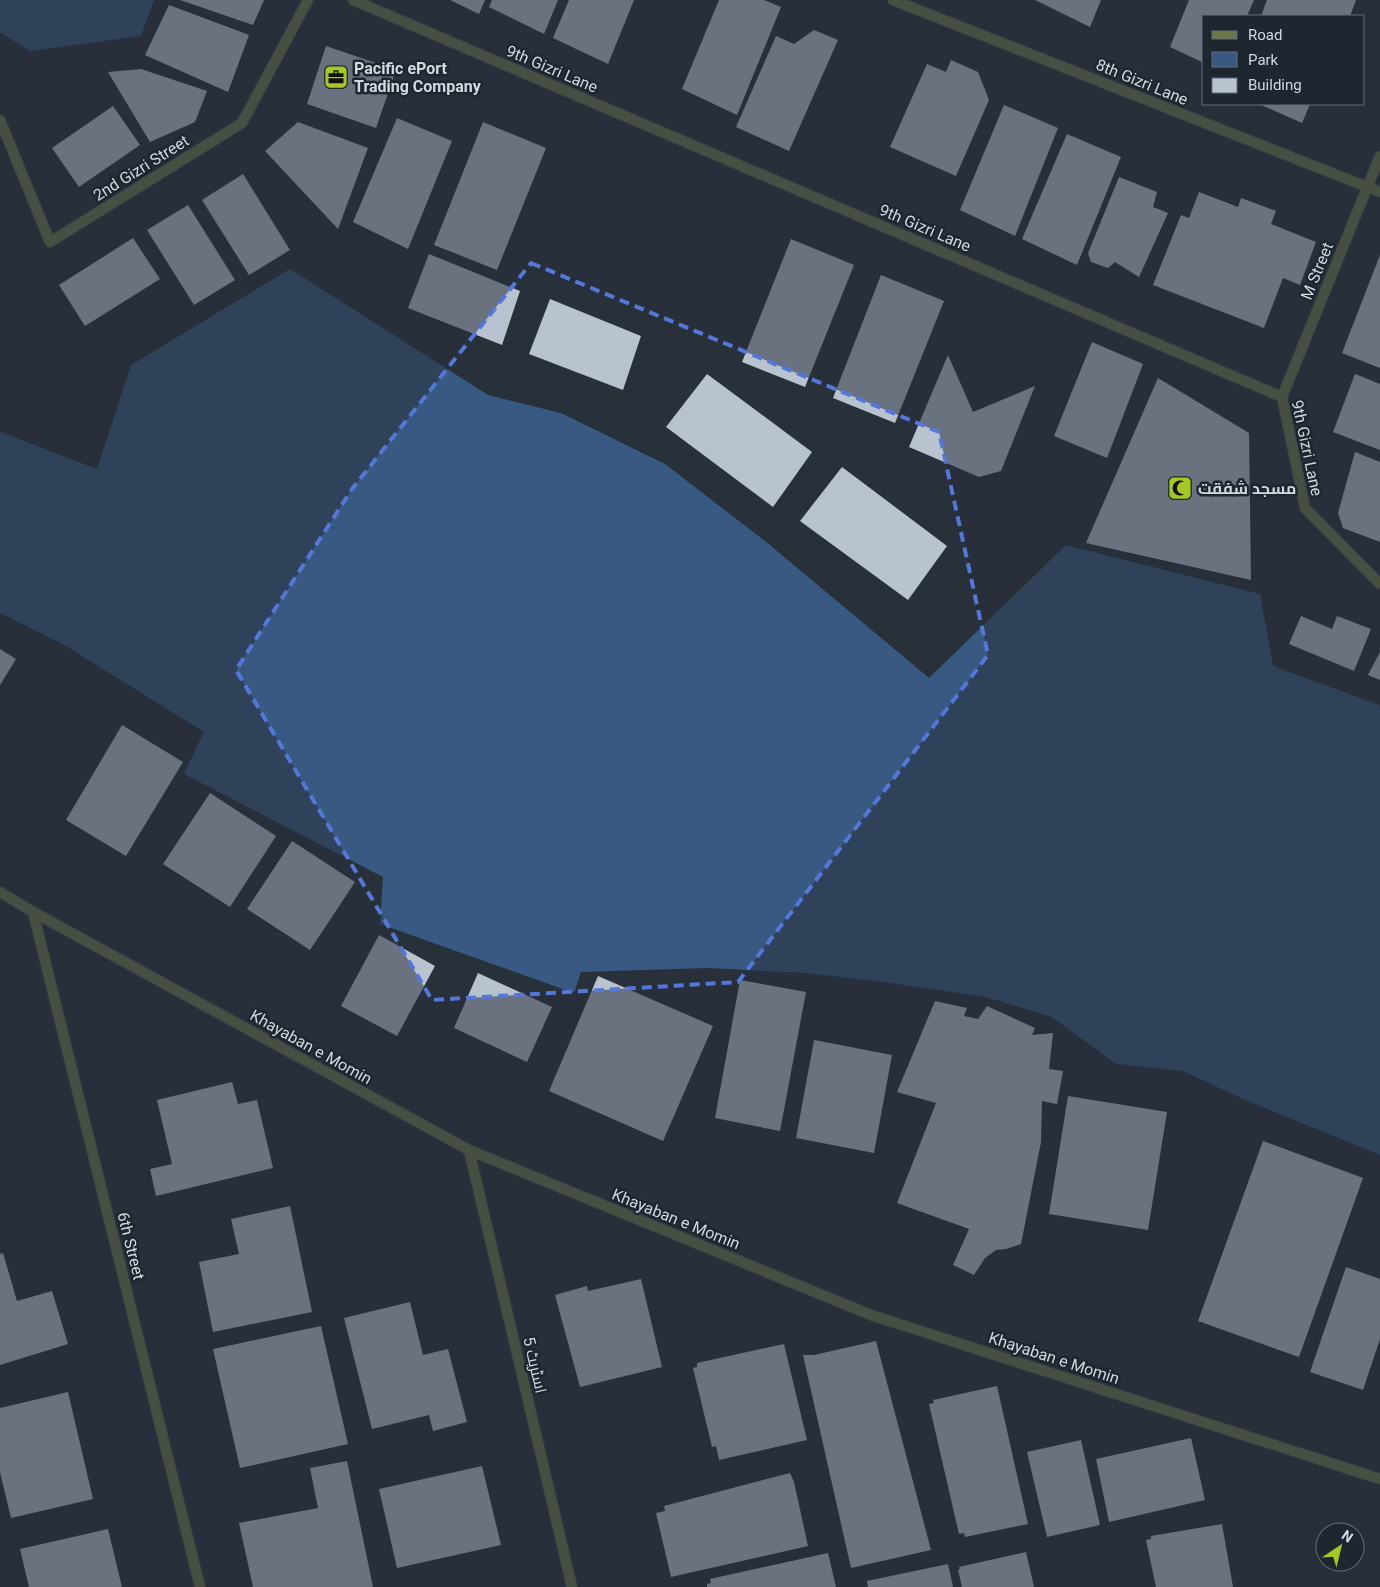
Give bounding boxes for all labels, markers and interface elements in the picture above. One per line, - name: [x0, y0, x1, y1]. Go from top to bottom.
- legend: [1202, 15, 1365, 105]
- text: Road: [1248, 26, 1282, 44]
- street label: 9th Gizri Lane: [503, 41, 601, 97]
- text: Park: [1248, 51, 1279, 69]
- street label: 8th Gizri Lane: [1093, 55, 1191, 109]
- place label: Pacific ePort Trading Company: [354, 59, 482, 96]
- office icon: Pacific ePort Trading Company: [323, 64, 349, 90]
- text: Building: [1248, 76, 1302, 94]
- street label: 2nd Gizri Street: [90, 131, 192, 205]
- street label: 9th Gizri Lane: [876, 200, 974, 256]
- street label: M Street: [1297, 240, 1337, 302]
- street label: 9th Gizri Lane: [1288, 398, 1326, 498]
- mosque icon: مسجد شفقت: [1167, 475, 1193, 501]
- place label: مسجد شفقت: [1198, 479, 1296, 498]
- street label: Khayaban e Momin: [247, 1006, 375, 1088]
- street label: Khayaban e Momin: [609, 1185, 743, 1253]
- street label: 6th Street: [113, 1210, 149, 1282]
- street label: Khayaban e Momin: [986, 1328, 1122, 1388]
- street label: اسٹریٹ 5: [519, 1335, 551, 1395]
- north arrow: [1315, 1522, 1365, 1572]
- text: N: [1339, 1527, 1356, 1546]

